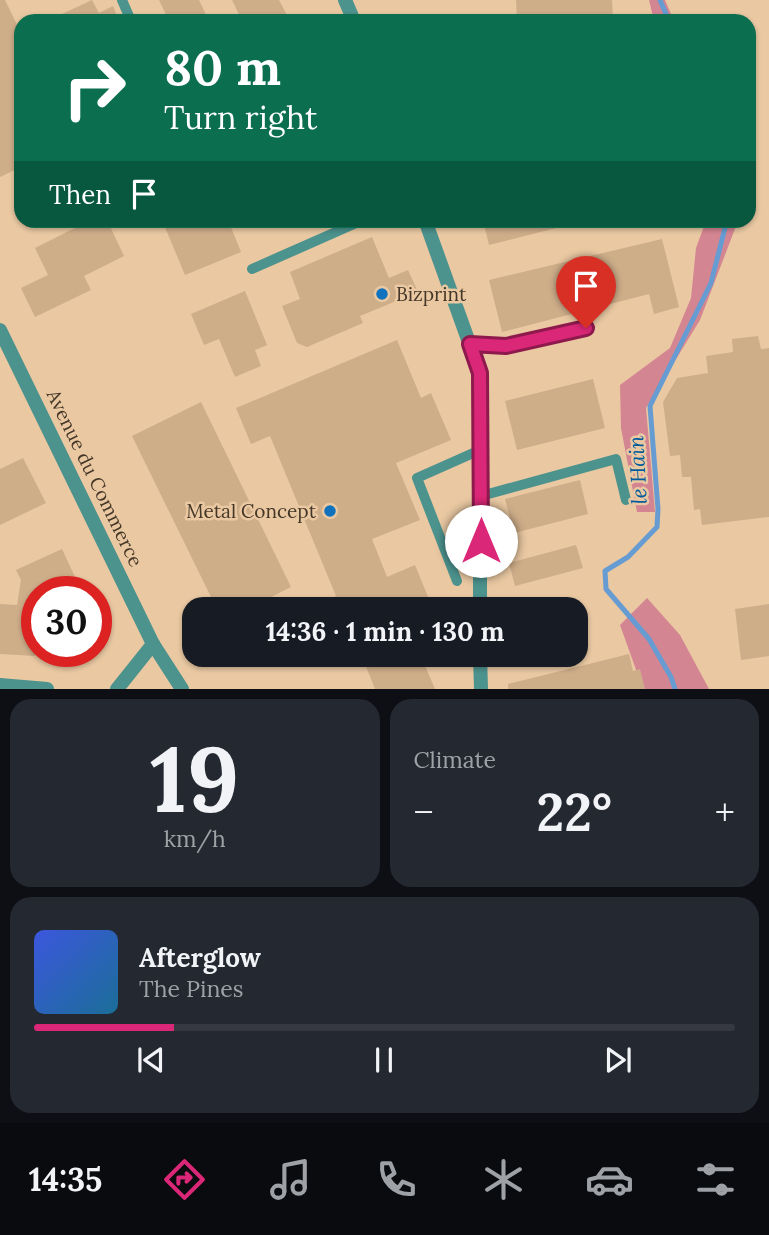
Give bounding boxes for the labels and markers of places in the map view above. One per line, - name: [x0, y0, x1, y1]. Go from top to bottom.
- pin: [556, 256, 616, 328]
- place label: Bizprint: [396, 282, 467, 306]
- marker: Bizprint: [374, 286, 390, 302]
- place label: Metal Concept: [186, 499, 317, 523]
- marker: Metal Concept: [322, 503, 338, 519]

